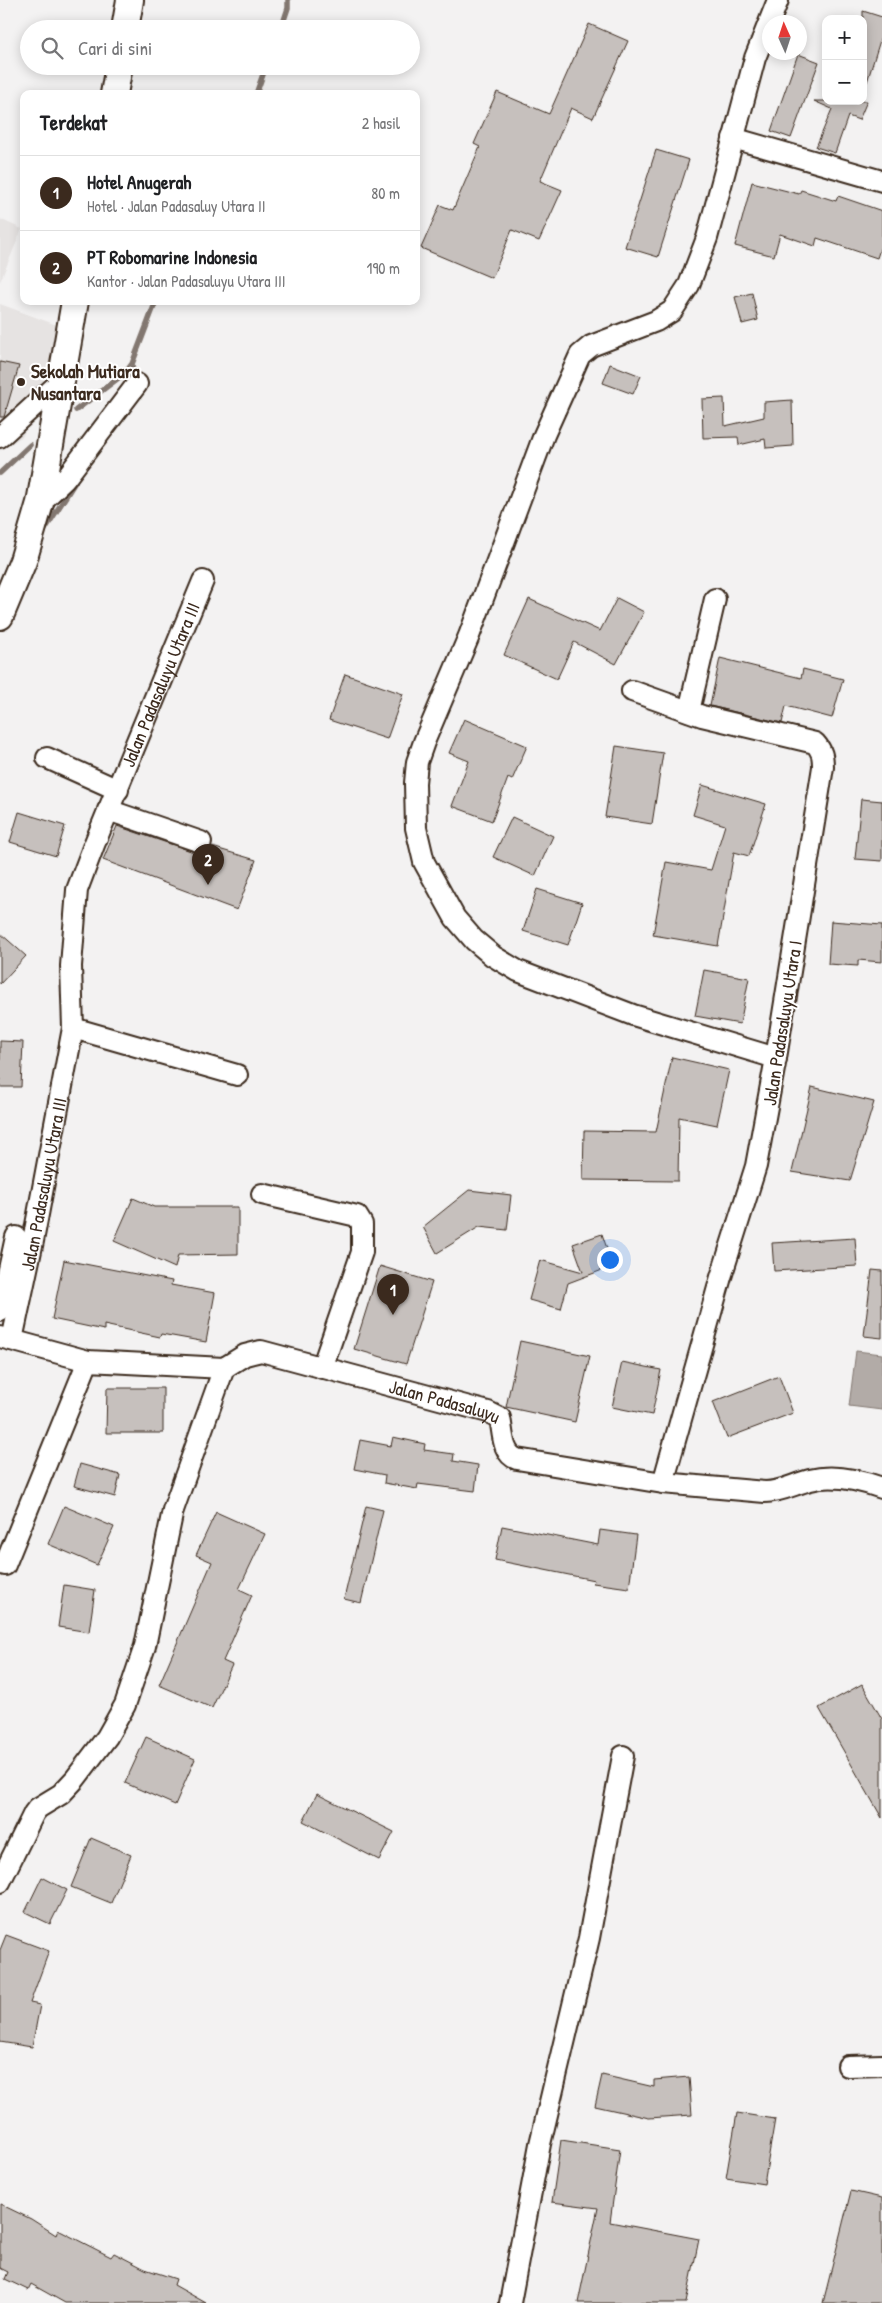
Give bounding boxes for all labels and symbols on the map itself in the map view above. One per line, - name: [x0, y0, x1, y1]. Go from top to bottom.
- north arrow: [762, 15, 807, 60]
- place label: Sekolah Mutiara Nusantara: [31, 358, 140, 406]
- marker: Sekolah Mutiara Nusantara: [15, 376, 27, 388]
- street label: Jalan Padasaluyu Utara III: [115, 598, 206, 771]
- pin: 2: [192, 844, 224, 885]
- street label: Jalan Padasaluyu Utara I: [756, 939, 808, 1107]
- street label: Jalan Padasaluyu Utara III: [14, 1095, 73, 1273]
- your location: [597, 1247, 623, 1273]
- pin: 1: [377, 1274, 409, 1315]
- street label: Jalan Padasaluyu: [386, 1373, 505, 1429]

